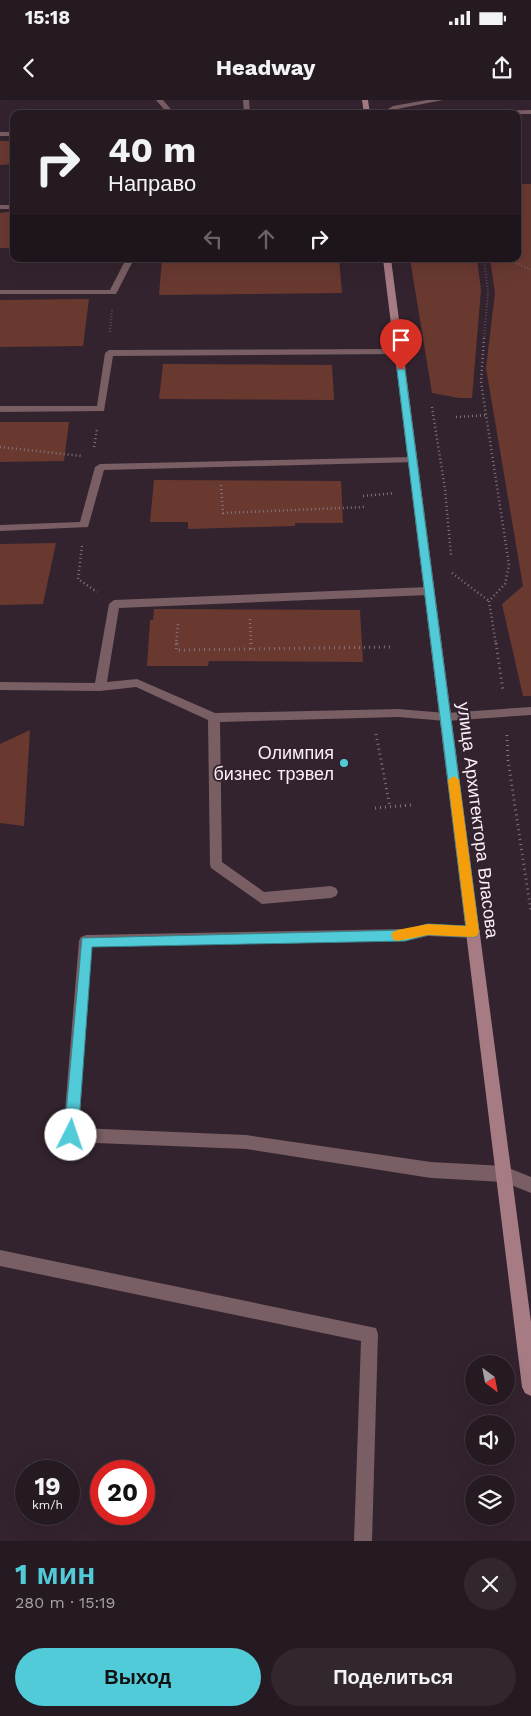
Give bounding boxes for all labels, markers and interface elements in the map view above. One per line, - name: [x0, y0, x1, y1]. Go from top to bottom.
- text: 15:18: [25, 6, 70, 29]
- icon: back: [15, 54, 43, 82]
- icon: share: [488, 54, 516, 82]
- text: Headway: [216, 55, 315, 80]
- text: 40 m: [108, 129, 196, 171]
- icon: right: [25, 130, 90, 195]
- text: Направо: [108, 171, 196, 196]
- icon: left: [199, 225, 227, 253]
- icon: ahead: [252, 225, 280, 253]
- icon: right: [305, 225, 333, 253]
- pin: [380, 319, 422, 370]
- icon: arrive: [387, 326, 415, 354]
- street label: улица Архитектора Власова: [454, 701, 504, 940]
- place label: Олимпия бизнес трэвел: [214, 742, 334, 784]
- marker: Олимпия бизнес трэвел: [338, 757, 350, 769]
- position arrow: [44, 1108, 96, 1160]
- north arrow: [465, 1355, 515, 1405]
- map controls: [465, 1355, 515, 1525]
- button: sound: [465, 1415, 515, 1465]
- speed limit sign: 20: [90, 1460, 155, 1525]
- text: 19: [34, 1472, 61, 1501]
- button: layers: [465, 1475, 515, 1525]
- text: km/h: [32, 1498, 63, 1512]
- text: 1 мин: [15, 1556, 95, 1591]
- button: close: [464, 1558, 516, 1610]
- text: 280 m · 15:19: [15, 1593, 115, 1612]
- button: Выход: [15, 1648, 261, 1706]
- button: Поделиться: [271, 1648, 516, 1706]

